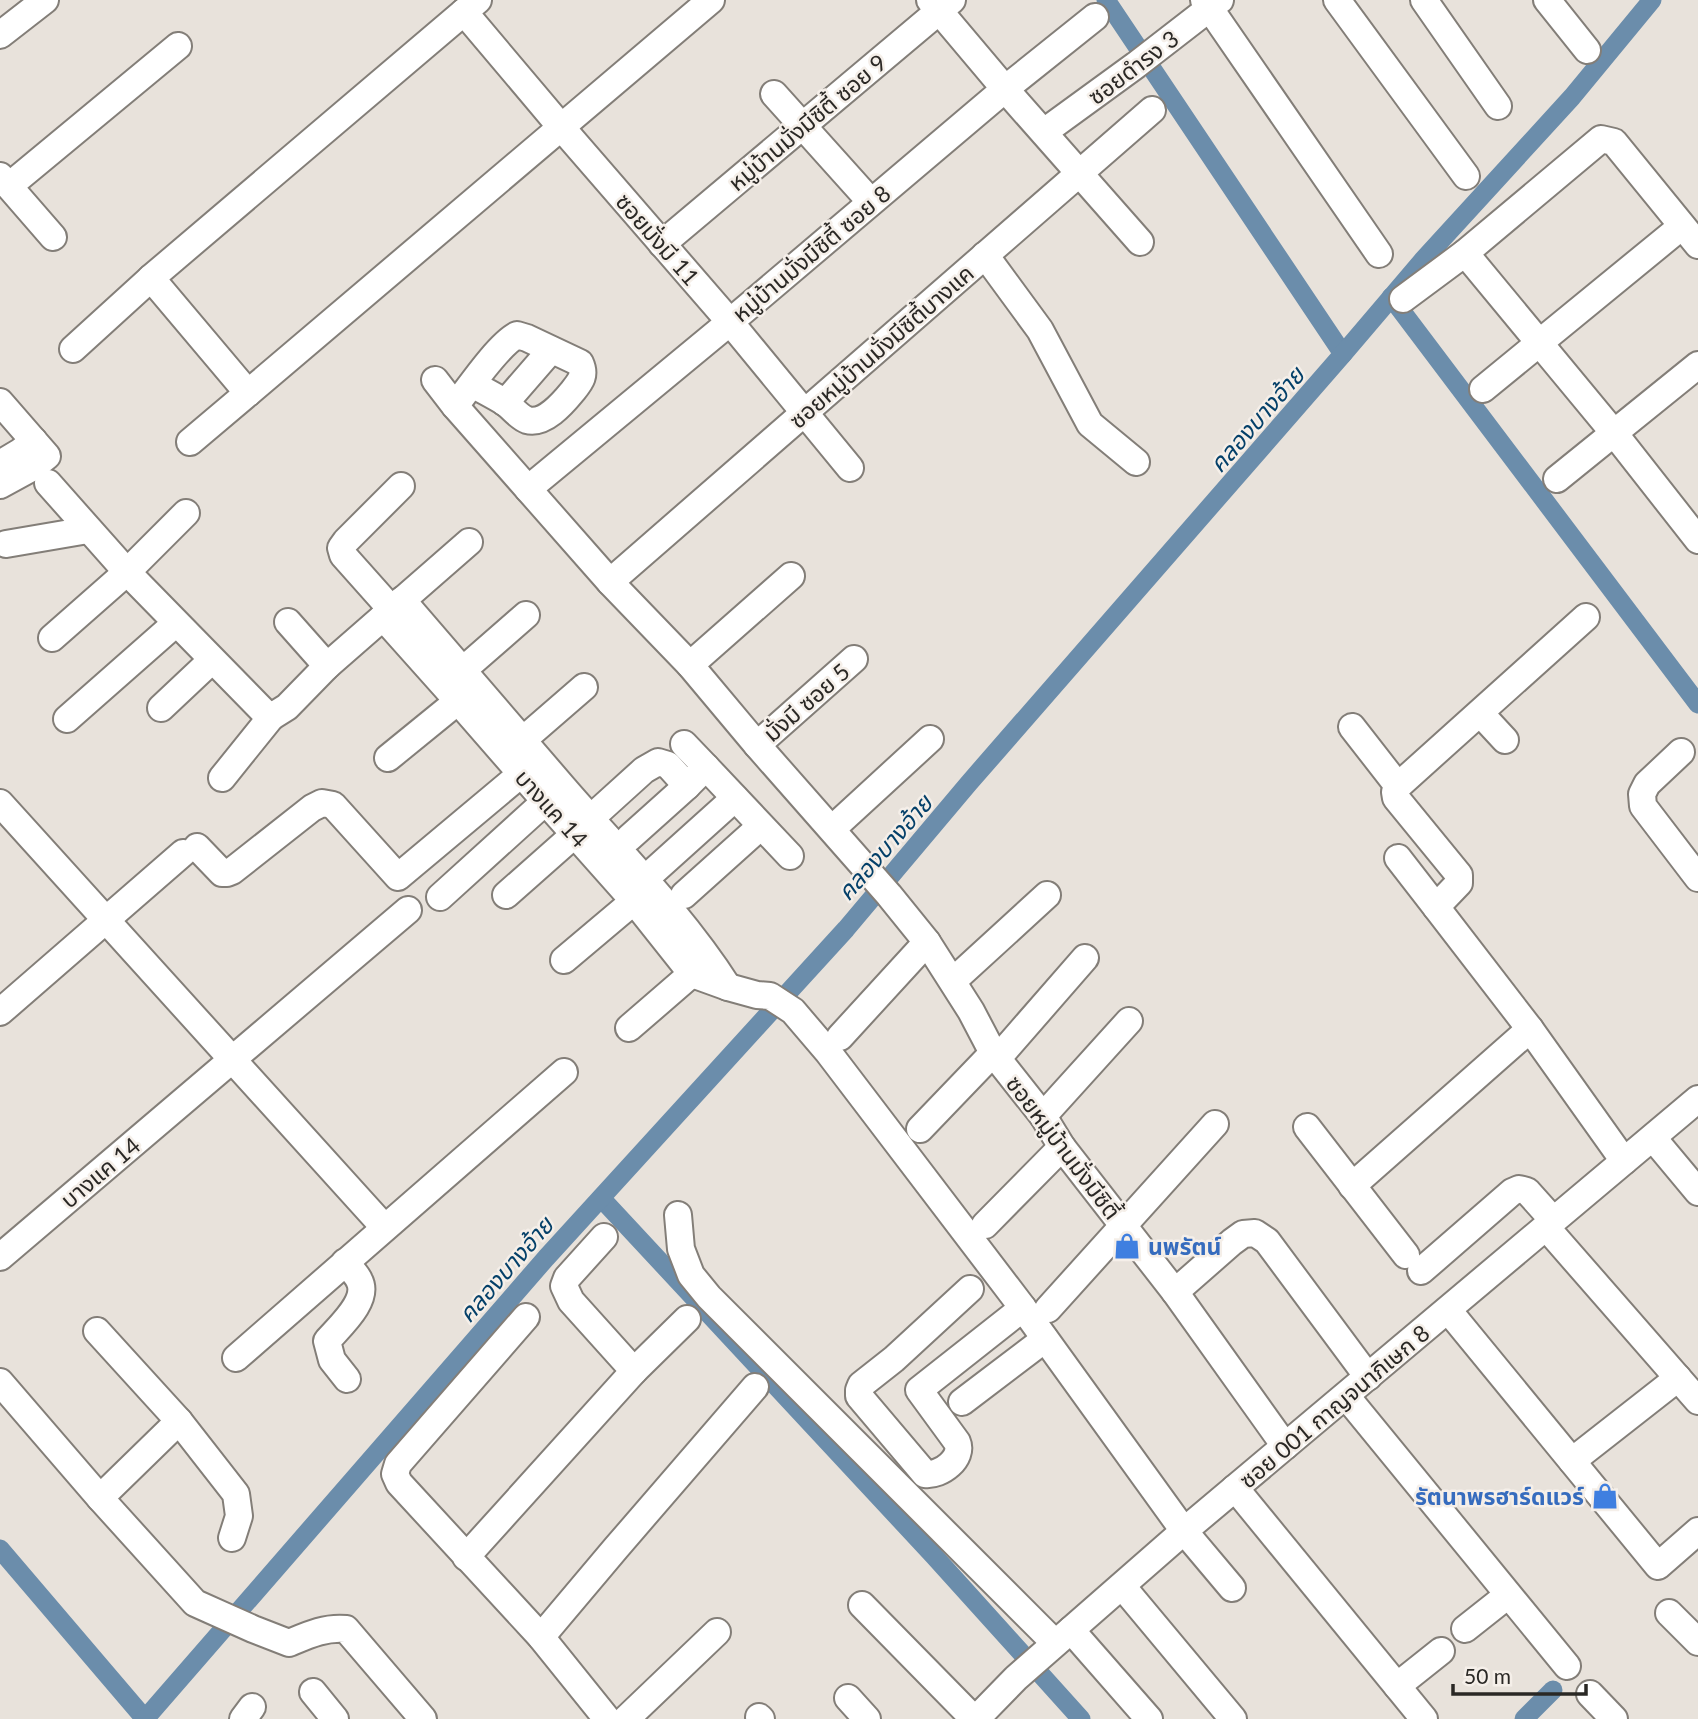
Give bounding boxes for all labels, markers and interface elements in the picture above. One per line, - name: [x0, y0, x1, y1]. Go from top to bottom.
- street label: ซอยดำรง 3: [1082, 24, 1184, 110]
- street label: หมู่บ้านมั่งมีซิตี้ ซอย 9: [722, 47, 893, 198]
- street label: หมู่บ้านมั่งมีซิตี้ ซอย 8: [726, 178, 897, 329]
- street label: ซอยมั่งมี 11: [610, 187, 706, 291]
- street label: ซอยหมู่บ้านมั่งมีซิตี้บางแค: [782, 258, 980, 435]
- water label: คลองบางอ้าย: [1202, 359, 1311, 478]
- street label: มั่งมี ซอย 5: [757, 657, 855, 747]
- street label: บางแค 14: [510, 763, 594, 853]
- water label: คลองบางอ้าย: [830, 787, 939, 906]
- street label: ซอยหมู่บ้านมั่งมีซิตี้: [999, 1069, 1128, 1226]
- street label: บางแค 14: [55, 1131, 145, 1213]
- water label: คลองบางอ้าย: [451, 1209, 560, 1328]
- shop icon: นพรัตน์: [1112, 1231, 1142, 1261]
- place label: นพรัตน์: [1148, 1232, 1221, 1260]
- street label: ซอย 001 กาญจนาภิเษก 8: [1233, 1318, 1435, 1494]
- shop icon: รัตนาพรฮาร์ดแวร์: [1590, 1481, 1620, 1511]
- place label: รัตนาพรฮาร์ดแวร์: [1415, 1482, 1584, 1510]
- scale bar: [1453, 1652, 1586, 1696]
- text: 50 m: [1464, 1663, 1511, 1688]

